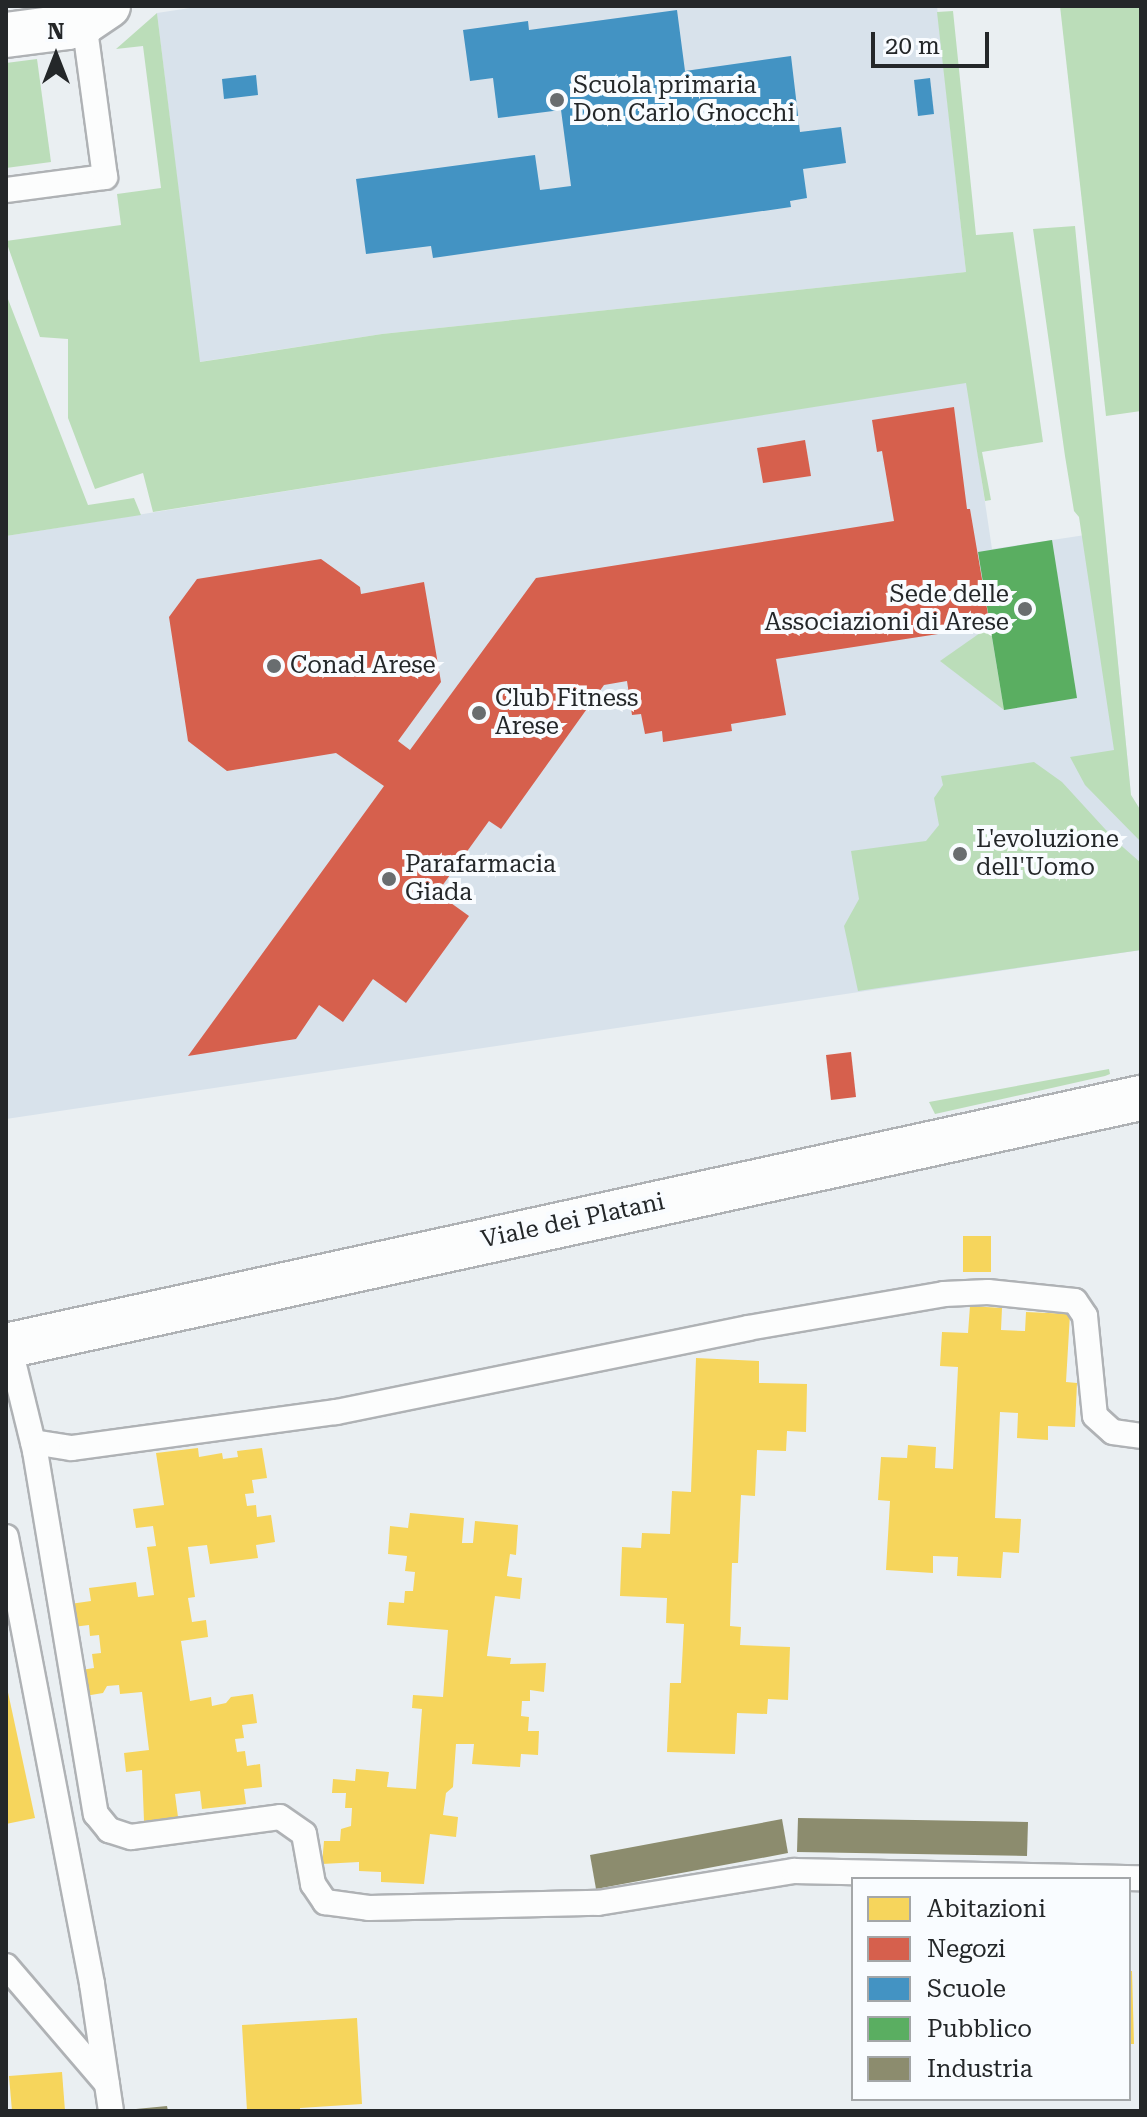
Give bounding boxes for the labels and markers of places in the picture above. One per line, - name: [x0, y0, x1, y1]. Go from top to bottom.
- place label: Scuola primaria Don Carlo Gnocchi: [573, 72, 795, 128]
- marker: Scuola primaria Don Carlo Gnocchi: [548, 91, 566, 109]
- place label: Sede delle Associazioni di Arese: [765, 581, 1009, 637]
- marker: Sede delle Associazioni di Arese: [1016, 600, 1034, 618]
- place label: Conad Arese: [290, 652, 436, 680]
- marker: Conad Arese: [265, 657, 283, 675]
- place label: Club Fitness Arese: [495, 685, 638, 741]
- marker: Club Fitness Arese: [470, 704, 488, 722]
- place label: L'evoluzione dell'Uomo: [976, 826, 1119, 882]
- marker: L'evoluzione dell'Uomo: [951, 845, 969, 863]
- place label: Parafarmacia Giada: [405, 851, 556, 907]
- marker: Parafarmacia Giada: [380, 870, 398, 888]

